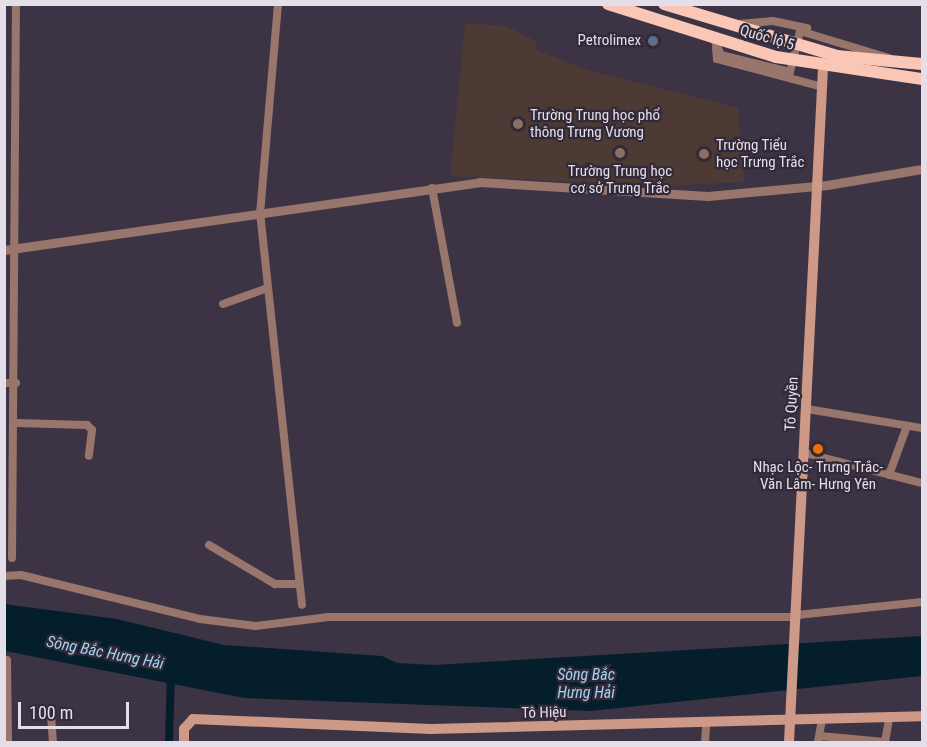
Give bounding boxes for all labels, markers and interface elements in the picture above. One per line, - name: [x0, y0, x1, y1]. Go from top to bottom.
- street label: Quốc lộ 5: [738, 22, 796, 54]
- place label: Petrolimex: [578, 32, 641, 50]
- marker: Petrolimex: [646, 34, 660, 48]
- place label: Trường Trung học phổ thông Trưng Vương: [530, 106, 660, 141]
- marker: Trường Trung học phổ thông Trưng Vương: [511, 117, 525, 131]
- place label: Trường Tiểu học Trưng Trắc: [716, 136, 805, 171]
- marker: Trường Trung học cơ sở Trưng Trắc: [613, 146, 627, 160]
- marker: Trường Tiểu học Trưng Trắc: [697, 147, 711, 161]
- place label: Trường Trung học cơ sở Trưng Trắc: [568, 162, 672, 197]
- street label: Tô Quyền: [782, 376, 802, 432]
- marker: Nhạc Lộc- Trưng Trắc- Văn Lâm- Hưng Yên: [811, 442, 825, 456]
- place label: Nhạc Lộc- Trưng Trắc- Văn Lâm- Hưng Yên: [753, 458, 883, 493]
- water label: Sông Bắc Hưng Hải: [45, 632, 165, 674]
- water label: Sông Bắc Hưng Hải: [557, 665, 615, 703]
- scale bar: [21, 690, 132, 728]
- text: 100 m: [29, 702, 73, 723]
- street label: Tô Hiệu: [521, 704, 567, 722]

